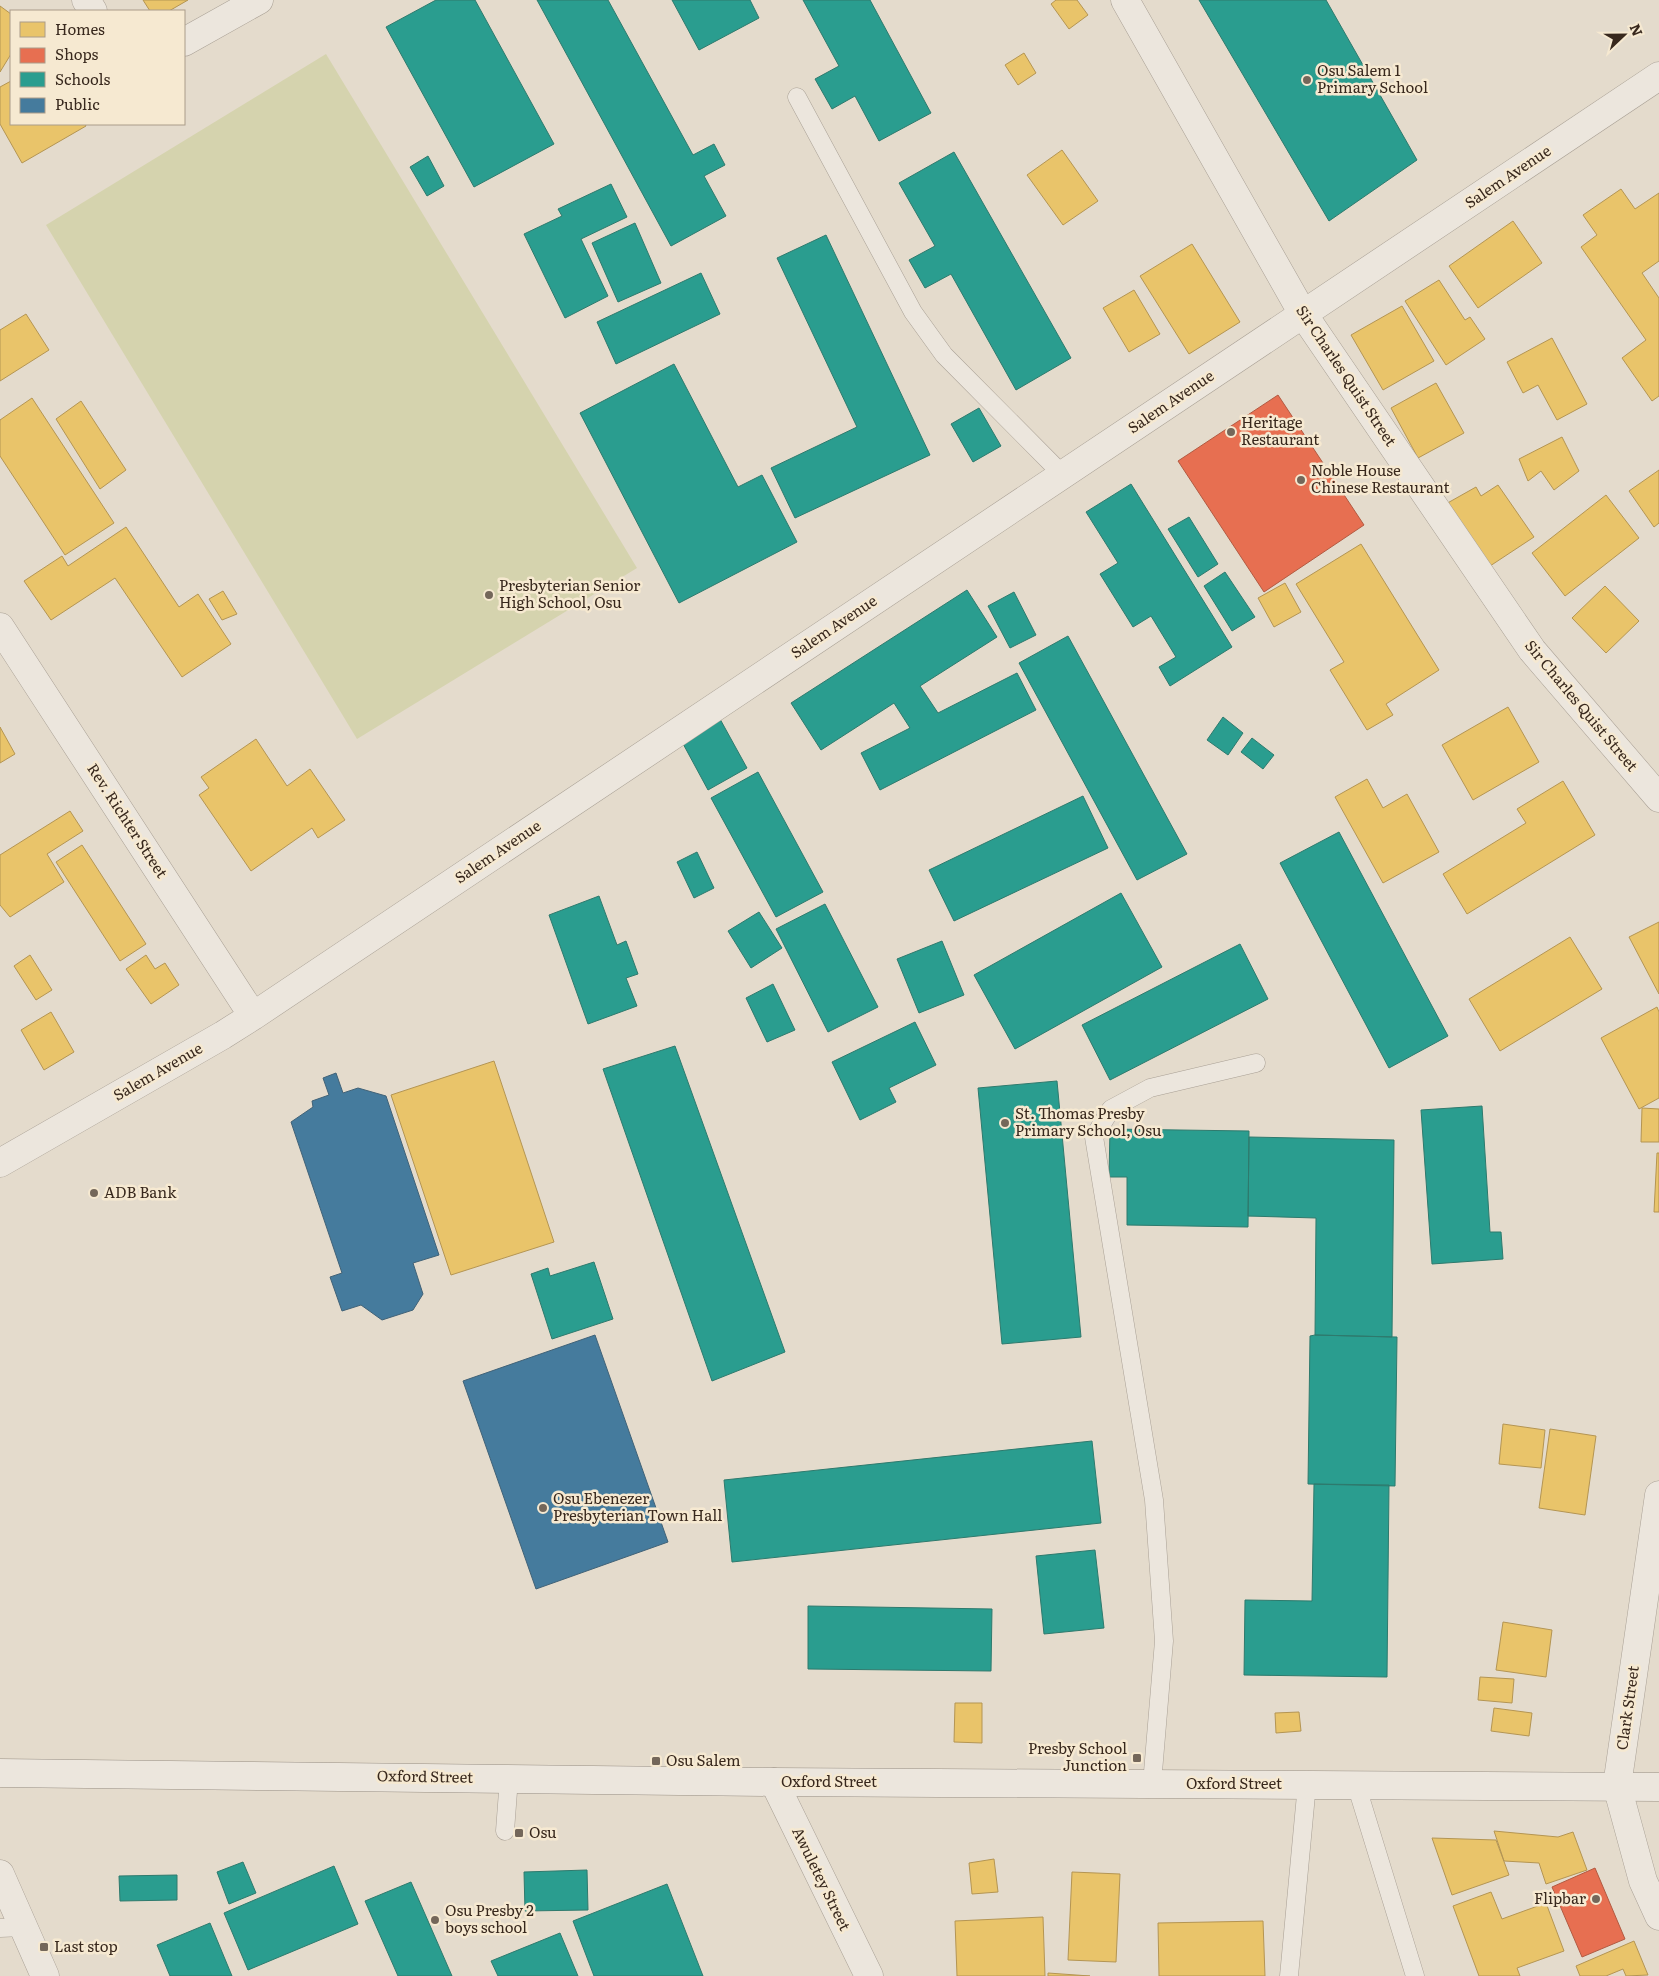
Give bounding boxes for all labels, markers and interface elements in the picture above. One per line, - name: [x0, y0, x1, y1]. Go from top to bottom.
- legend: [10, 10, 185, 125]
- north arrow: [1599, 10, 1649, 60]
- text: Homes: [55, 17, 105, 40]
- text: N: [1626, 21, 1649, 39]
- text: Shops: [55, 42, 98, 65]
- place label: Osu Salem 1 Primary School: [1317, 58, 1428, 98]
- text: Schools: [55, 67, 111, 90]
- marker: Osu Salem 1 Primary School: [1301, 74, 1313, 86]
- text: Public: [55, 92, 100, 115]
- street label: Salem Avenue: [1459, 138, 1555, 213]
- street label: Sir Charles Quist Street: [1291, 300, 1403, 450]
- street label: Salem Avenue: [1122, 363, 1218, 438]
- place label: Heritage Restaurant: [1241, 410, 1319, 450]
- marker: Heritage Restaurant: [1225, 426, 1237, 438]
- place label: Noble House Chinese Restaurant: [1311, 458, 1450, 498]
- marker: Noble House Chinese Restaurant: [1295, 474, 1307, 486]
- place label: Presbyterian Senior High School, Osu: [499, 573, 640, 613]
- street label: Salem Avenue: [785, 588, 881, 663]
- marker: Presbyterian Senior High School, Osu: [483, 589, 495, 601]
- street label: Sir Charles Quist Street: [1520, 634, 1644, 776]
- street label: Rev. Richter Street: [82, 758, 174, 882]
- street label: Salem Avenue: [449, 813, 545, 888]
- street label: Salem Avenue: [108, 1036, 206, 1106]
- place label: St. Thomas Presby Primary School, Osu: [1015, 1101, 1162, 1141]
- marker: St. Thomas Presby Primary School, Osu: [999, 1117, 1011, 1129]
- place label: ADB Bank: [104, 1180, 177, 1203]
- marker: ADB Bank: [88, 1187, 100, 1199]
- place label: Osu Ebenezer Presbyterian Town Hall: [553, 1486, 722, 1526]
- marker: Osu Ebenezer Presbyterian Town Hall: [537, 1502, 549, 1514]
- street label: Clark Street: [1609, 1664, 1644, 1752]
- place label: Presby School Junction: [1028, 1736, 1127, 1776]
- place label: Osu Salem: [666, 1748, 741, 1771]
- marker: Presby School Junction: [1131, 1752, 1143, 1764]
- marker: Osu Salem: [650, 1755, 662, 1767]
- street label: Oxford Street: [377, 1763, 473, 1788]
- street label: Oxford Street: [781, 1769, 877, 1792]
- street label: Oxford Street: [1186, 1771, 1282, 1794]
- place label: Osu: [529, 1820, 557, 1843]
- street label: Awuletey Street: [787, 1823, 857, 1934]
- marker: Osu: [513, 1827, 525, 1839]
- place label: Flipbar: [1534, 1886, 1586, 1909]
- marker: Flipbar: [1590, 1893, 1602, 1905]
- place label: Osu Presby 2 boys school: [445, 1898, 534, 1938]
- marker: Osu Presby 2 boys school: [429, 1914, 441, 1926]
- place label: Last stop: [54, 1934, 118, 1957]
- marker: Last stop: [38, 1941, 50, 1953]

